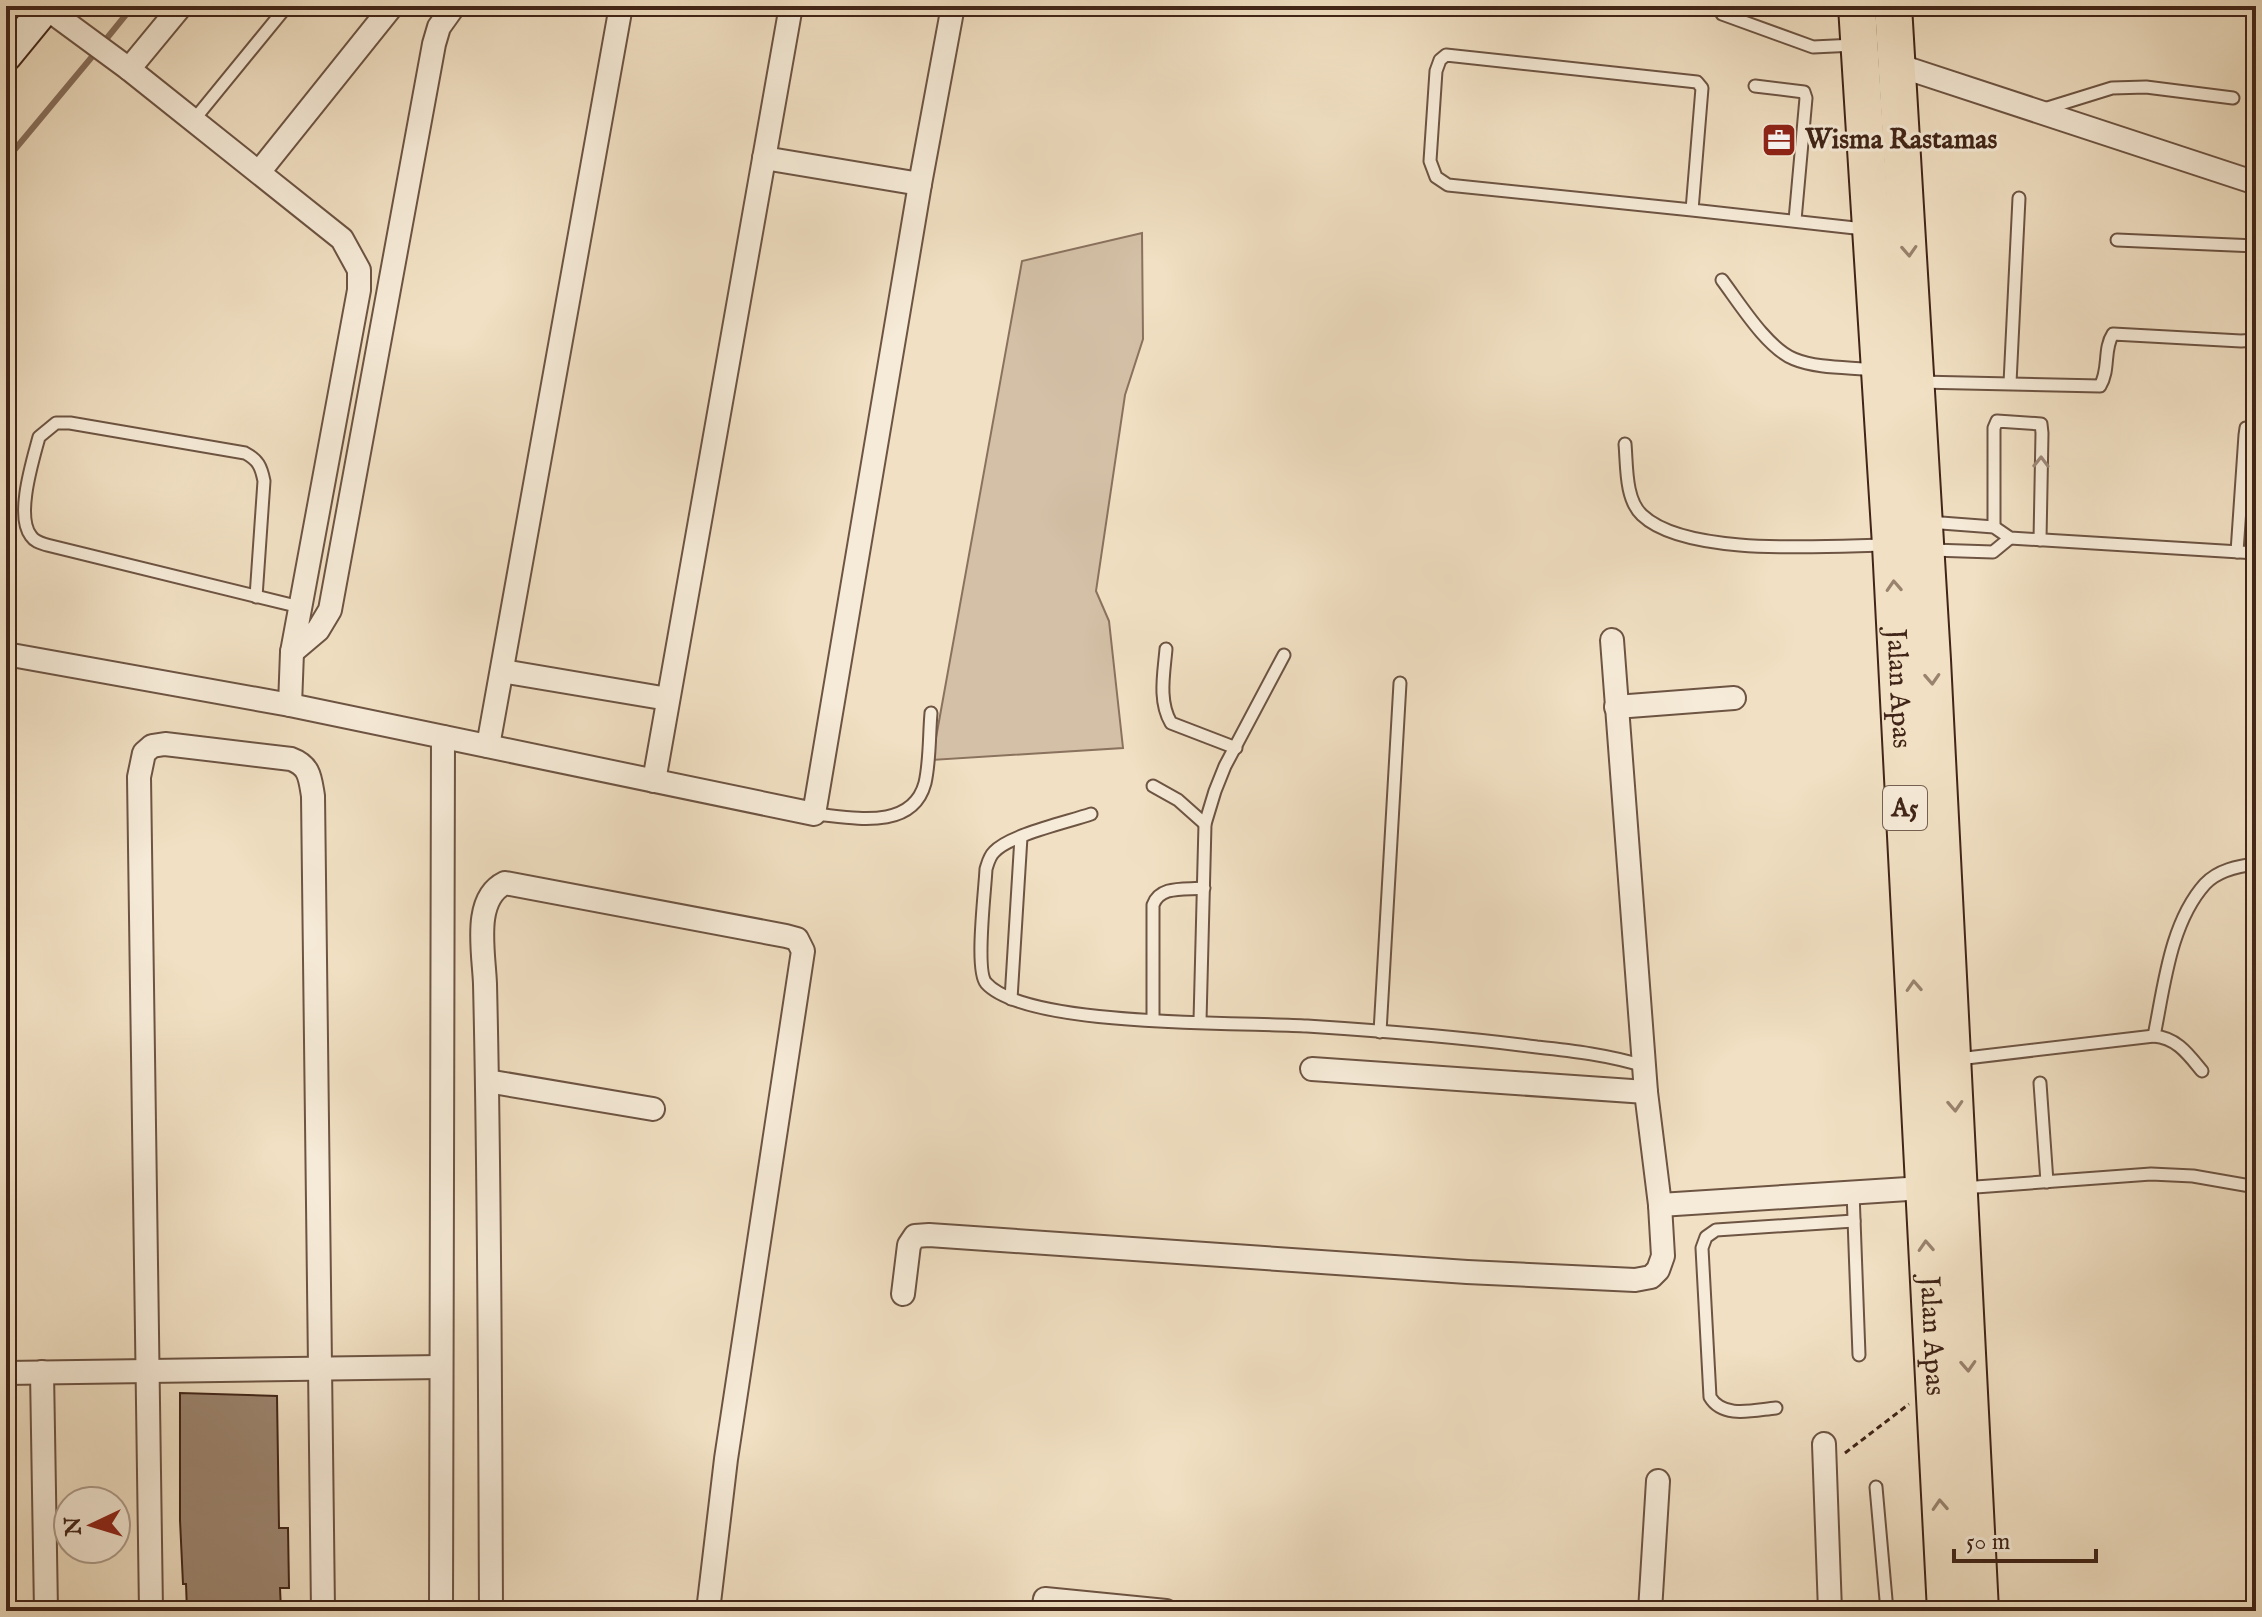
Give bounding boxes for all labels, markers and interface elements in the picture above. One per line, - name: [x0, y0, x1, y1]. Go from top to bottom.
- office icon: Wisma Rastamas: [1760, 121, 1798, 159]
- place label: Wisma Rastamas: [1804, 123, 1997, 158]
- one-way arrow: [1900, 245, 1917, 258]
- one-way arrow: [2033, 455, 2050, 468]
- one-way arrow: [1885, 579, 1902, 592]
- street label: Jalan Apas: [1878, 625, 1919, 749]
- one-way arrow: [1924, 673, 1941, 686]
- road number: A5: [1883, 786, 1927, 830]
- one-way arrow: [1905, 979, 1922, 992]
- one-way arrow: [1946, 1100, 1963, 1113]
- one-way arrow: [1918, 1239, 1935, 1251]
- street label: Jalan Apas: [1911, 1272, 1952, 1397]
- one-way arrow: [1959, 1360, 1976, 1373]
- north arrow: [52, 1485, 132, 1565]
- one-way arrow: [1932, 1498, 1949, 1511]
- scale bar: [1954, 1513, 2096, 1563]
- text: N: [59, 1516, 89, 1538]
- text: 50 m: [1966, 1527, 2010, 1558]

